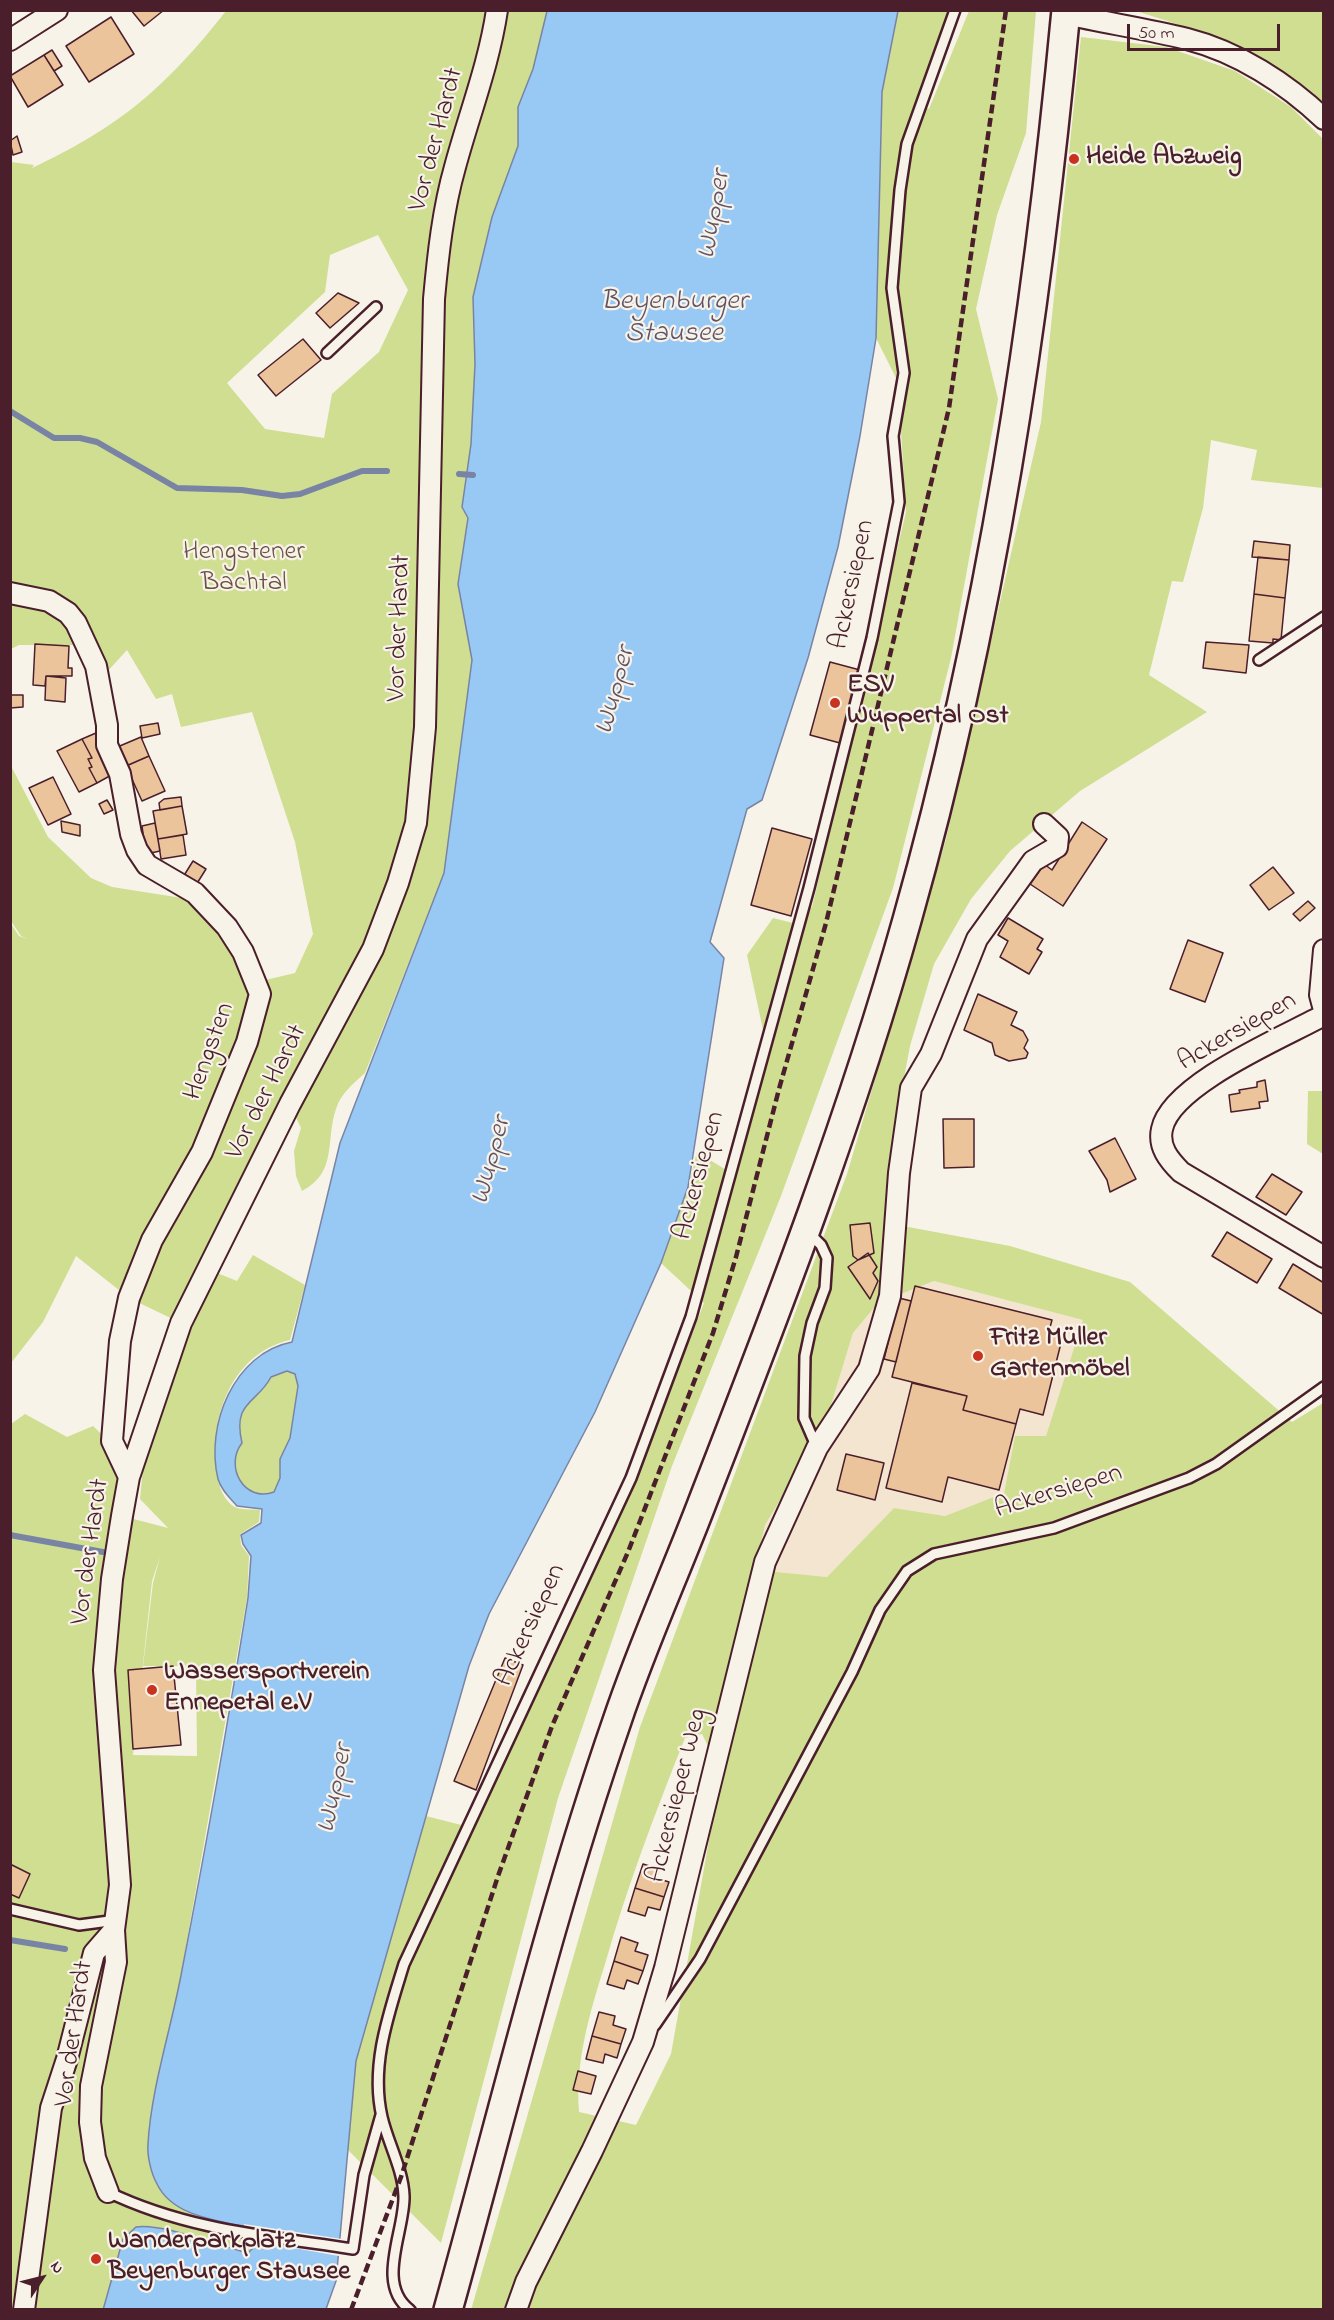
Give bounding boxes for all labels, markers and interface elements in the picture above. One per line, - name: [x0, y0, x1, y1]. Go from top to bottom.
- scale bar: [1130, 12, 1283, 50]
- text: 50 m: [1138, 21, 1175, 47]
- street label: Vor der Hardt: [403, 65, 473, 215]
- place label: Heide Abzweig: [1086, 143, 1242, 175]
- marker: Heide Abzweig: [1067, 152, 1081, 166]
- water label: Wupper: [692, 168, 740, 262]
- water label: Beyenburger Stausee: [601, 286, 747, 352]
- street label: Ackersiepen: [824, 517, 884, 653]
- park label: Hengstener Bachtal: [183, 538, 305, 601]
- street label: Vor der Hardt: [382, 554, 420, 702]
- water label: Wupper: [589, 644, 645, 738]
- place label: ESV Wuppertal Ost: [847, 671, 1009, 734]
- marker: ESV Wuppertal Ost: [828, 696, 842, 710]
- street label: Ackersiepen: [1173, 986, 1303, 1080]
- street label: Hengsten: [178, 999, 244, 1105]
- street label: Vor der Hardt: [220, 1020, 316, 1166]
- street label: Ackersiepen: [668, 1108, 734, 1244]
- water label: Wupper: [465, 1114, 521, 1208]
- place label: Fritz Müller Gartenmöbel: [990, 1324, 1129, 1387]
- marker: Fritz Müller Gartenmöbel: [971, 1349, 985, 1363]
- street label: Ackersiepen: [991, 1458, 1127, 1528]
- street label: Vor der Hardt: [66, 1477, 118, 1627]
- street label: Ackersiepen: [489, 1559, 575, 1693]
- place label: Wassersportverein Ennepetal e.V: [164, 1658, 369, 1721]
- marker: Wassersportverein Ennepetal e.V: [145, 1683, 159, 1697]
- street label: Ackersieper Weg: [642, 1705, 716, 1887]
- water label: Wupper: [311, 1742, 363, 1836]
- street label: Vor der Hardt: [50, 1959, 102, 2109]
- place label: Wanderparkplatz Beyenburger Stausee: [108, 2227, 350, 2290]
- north arrow: [12, 2248, 72, 2308]
- marker: Wanderparkplatz Beyenburger Stausee: [89, 2252, 103, 2266]
- text: N: [44, 2256, 70, 2279]

